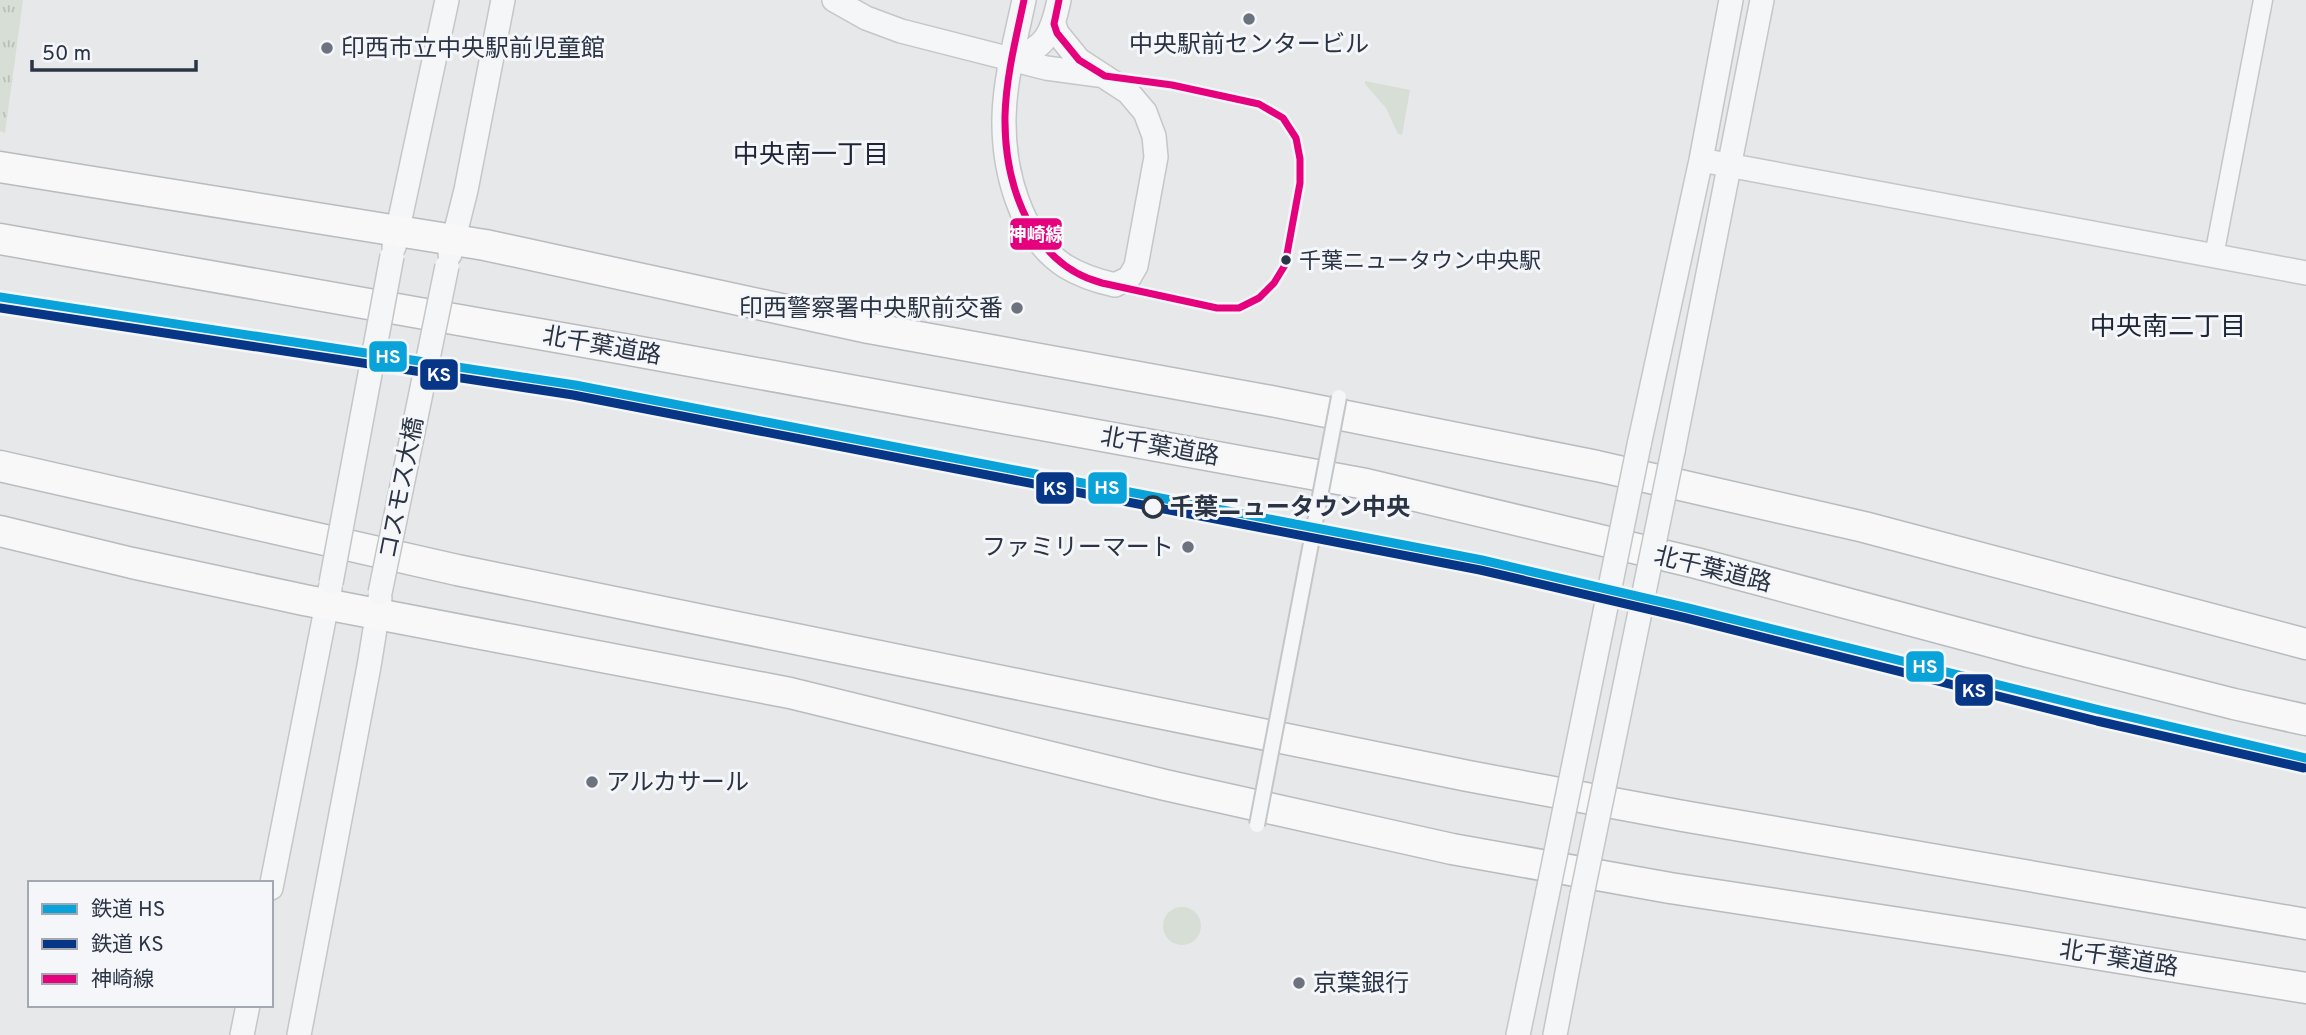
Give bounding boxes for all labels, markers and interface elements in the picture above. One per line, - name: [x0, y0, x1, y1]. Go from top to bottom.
- marker: 中央駅前センタービル: [1241, 11, 1257, 27]
- scale bar: [32, 28, 196, 72]
- place label: 中央駅前センタービル: [1129, 31, 1369, 61]
- place label: 印西市立中央駅前児童館: [341, 35, 605, 65]
- marker: 印西市立中央駅前児童館: [319, 40, 335, 56]
- text: 50 m: [42, 41, 91, 68]
- district label: 中央南一丁目: [733, 140, 889, 173]
- line badge: 神崎線: [1009, 217, 1063, 251]
- text: 神崎線: [1007, 224, 1065, 248]
- place label: 千葉ニュータウン中央駅: [1299, 249, 1541, 276]
- marker: 千葉ニュータウン中央駅: [1279, 253, 1293, 267]
- place label: 印西警察署中央駅前交番: [739, 295, 1003, 325]
- marker: 印西警察署中央駅前交番: [1009, 300, 1025, 316]
- district label: 中央南二丁目: [2090, 312, 2246, 345]
- street label: 北千葉道路: [540, 322, 663, 372]
- line badge: HS: [368, 340, 408, 373]
- text: HS: [375, 346, 401, 370]
- line badge: KS: [419, 358, 459, 391]
- text: KS: [427, 364, 451, 388]
- street label: コスモス大橋: [375, 415, 431, 562]
- street label: 北千葉道路: [1098, 423, 1221, 473]
- line badge: KS: [1035, 471, 1075, 505]
- line badge: HS: [1087, 471, 1128, 505]
- text: HS: [1094, 477, 1120, 501]
- text: KS: [1043, 478, 1067, 502]
- place label: 千葉ニュータウン中央: [1170, 494, 1410, 524]
- marker: 千葉ニュータウン中央: [1142, 496, 1164, 518]
- place label: ファミリーマート: [982, 534, 1174, 564]
- marker: ファミリーマート: [1180, 539, 1196, 555]
- street label: 北千葉道路: [1651, 542, 1774, 600]
- line badge: HS: [1905, 650, 1945, 683]
- text: HS: [1912, 656, 1938, 680]
- line badge: KS: [1954, 673, 1994, 707]
- text: KS: [1962, 680, 1986, 704]
- place label: アルカサール: [606, 769, 749, 799]
- marker: アルカサール: [584, 774, 600, 790]
- legend: [28, 881, 273, 1007]
- text: 鉄道 HS: [91, 897, 165, 924]
- text: 鉄道 KS: [91, 932, 164, 959]
- street label: 北千葉道路: [2057, 936, 2180, 984]
- text: 神崎線: [91, 967, 154, 994]
- place label: 京葉銀行: [1313, 970, 1409, 1000]
- marker: 京葉銀行: [1291, 975, 1307, 991]

